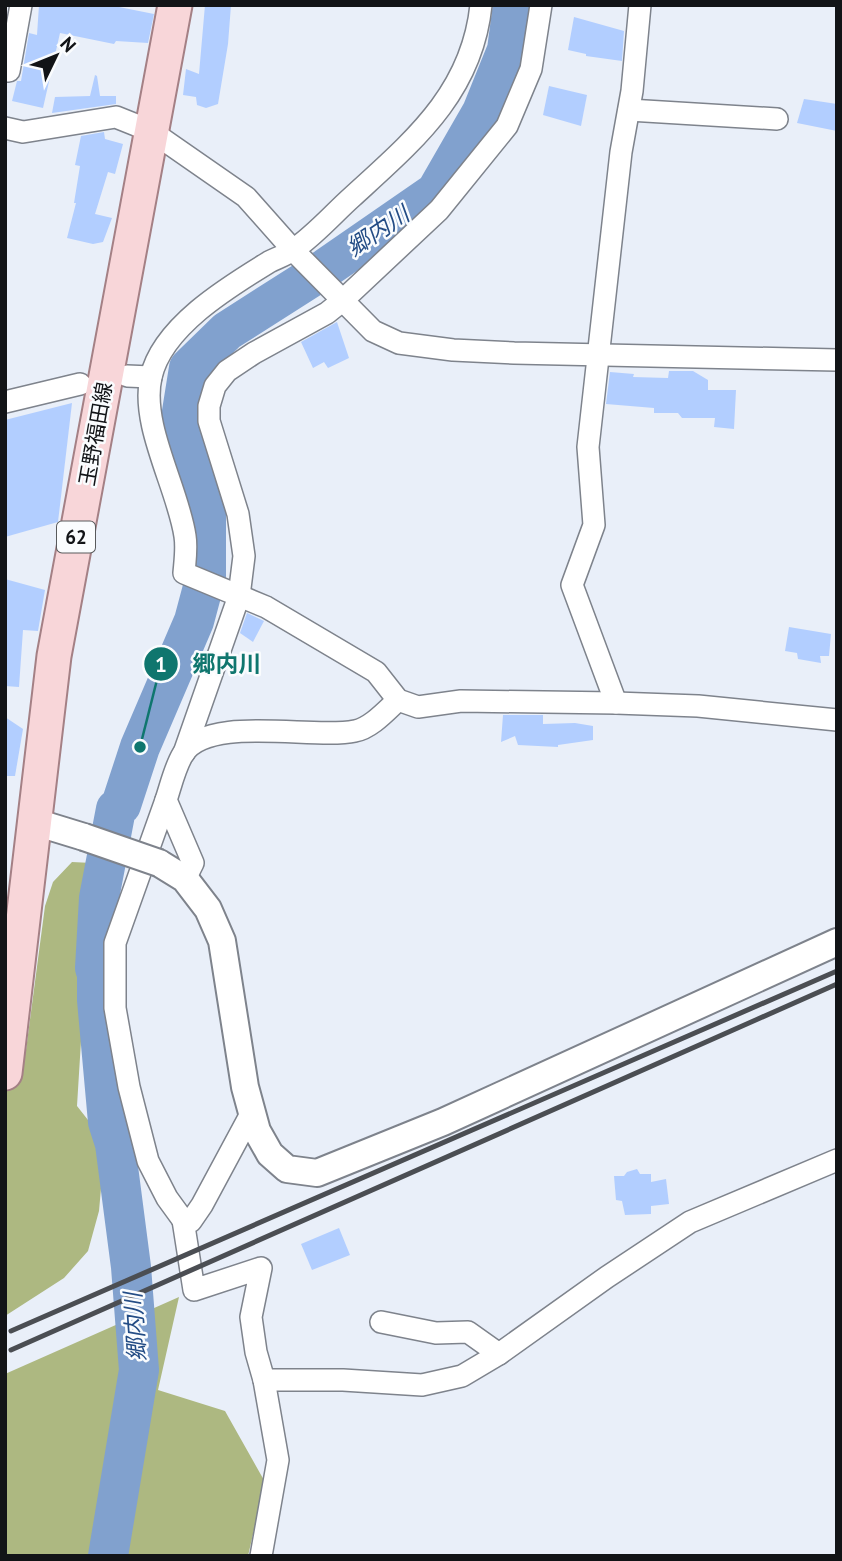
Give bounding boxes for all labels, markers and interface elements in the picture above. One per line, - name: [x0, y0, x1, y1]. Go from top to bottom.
- north arrow: [21, 21, 91, 91]
- text: N: [55, 32, 81, 57]
- water label: 郷内川: [341, 198, 417, 262]
- street label: 玉野福田線: [73, 380, 118, 488]
- road number: 62: [57, 522, 95, 552]
- callout: 郷内川: [144, 642, 276, 686]
- text: 郷内川: [193, 649, 262, 678]
- text: 1: [155, 651, 167, 678]
- water label: 郷内川: [117, 1289, 151, 1362]

